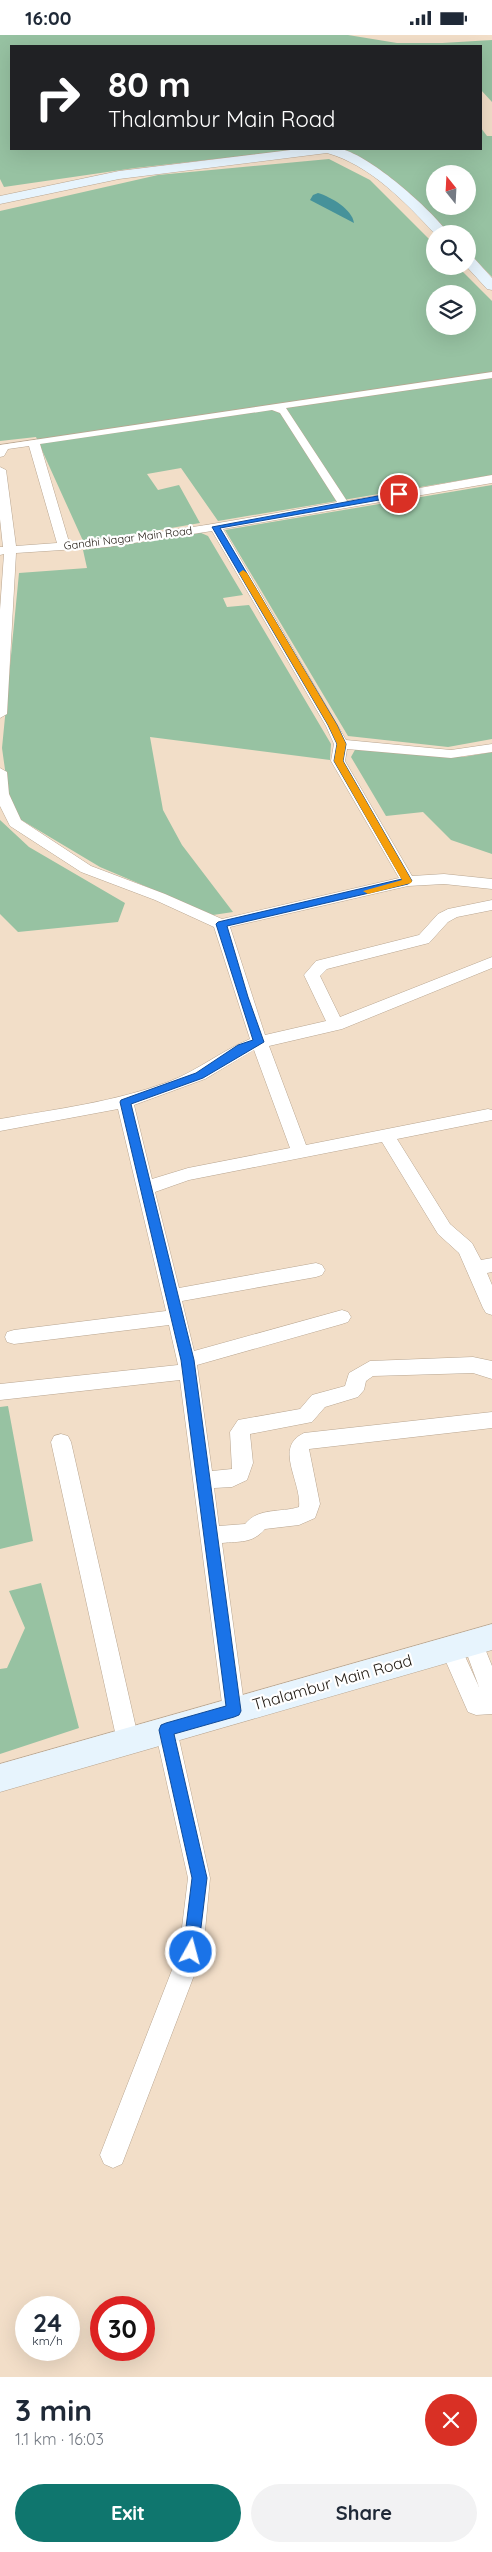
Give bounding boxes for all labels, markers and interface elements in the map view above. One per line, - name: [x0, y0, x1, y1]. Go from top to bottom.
- text: 16:00: [25, 6, 71, 30]
- text: 80 m: [108, 62, 191, 106]
- icon: right: [25, 65, 90, 130]
- text: Thalambur Main Road: [108, 105, 335, 133]
- north arrow: [426, 165, 476, 215]
- map controls: [426, 165, 476, 335]
- button: search: [426, 225, 476, 275]
- button: layers: [426, 285, 476, 335]
- pin: [378, 473, 420, 515]
- icon: arrive: [385, 480, 413, 508]
- street label: Gandhi Nagar Main Road: [63, 523, 193, 553]
- street label: Thalambur Main Road: [250, 1650, 414, 1714]
- position arrow: [164, 1925, 216, 1977]
- speed limit sign: 30: [90, 2296, 155, 2361]
- text: 24: [33, 2307, 62, 2338]
- text: km/h: [32, 2333, 63, 2348]
- text: 3 min: [15, 2391, 92, 2429]
- button: close: [425, 2394, 477, 2446]
- text: 1.1 km · 16:03: [15, 2429, 104, 2449]
- button: Exit: [15, 2484, 241, 2542]
- button: Share: [251, 2484, 477, 2542]

